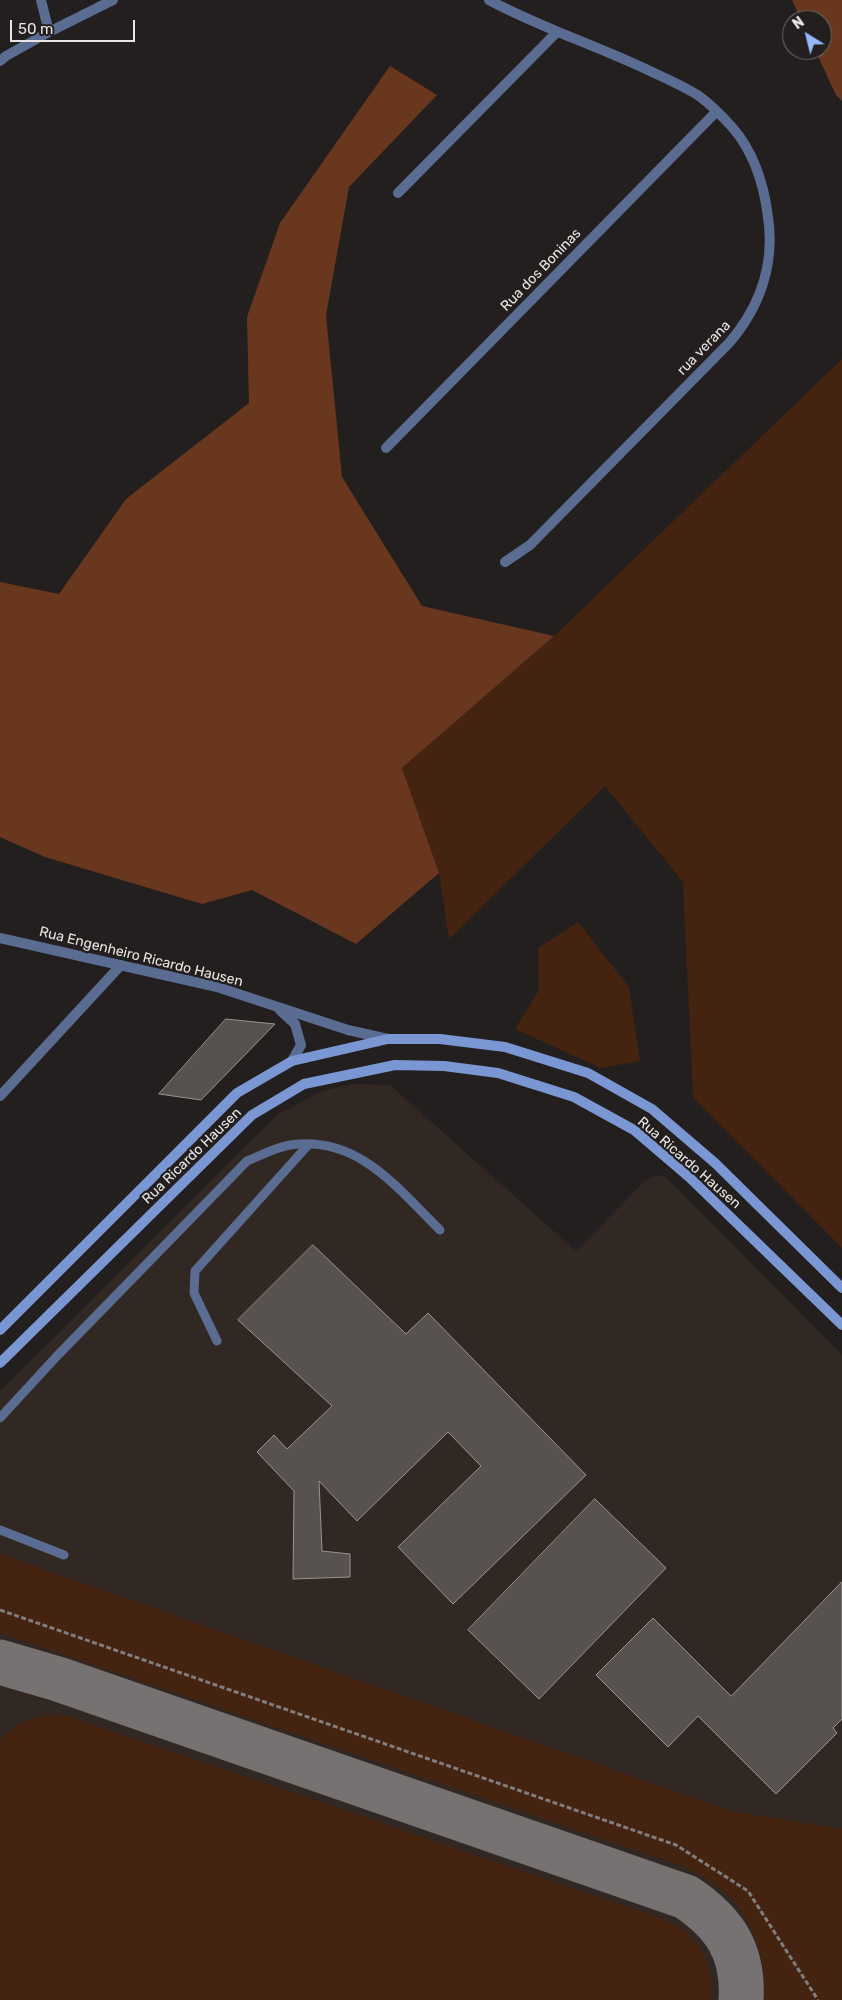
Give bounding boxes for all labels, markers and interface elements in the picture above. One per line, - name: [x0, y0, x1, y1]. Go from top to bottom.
- scale bar: [12, 10, 138, 42]
- north arrow: [782, 10, 832, 60]
- text: N: [789, 13, 808, 33]
- text: 50 m: [18, 20, 53, 38]
- street label: Rua dos Boninas: [497, 225, 585, 315]
- street label: rua verana: [674, 317, 734, 379]
- street label: Rua Engenheiro Ricardo Hausen: [37, 924, 245, 990]
- street label: Rua Ricardo Hausen: [139, 1104, 245, 1208]
- street label: Rua Ricardo Hausen: [634, 1114, 744, 1212]

